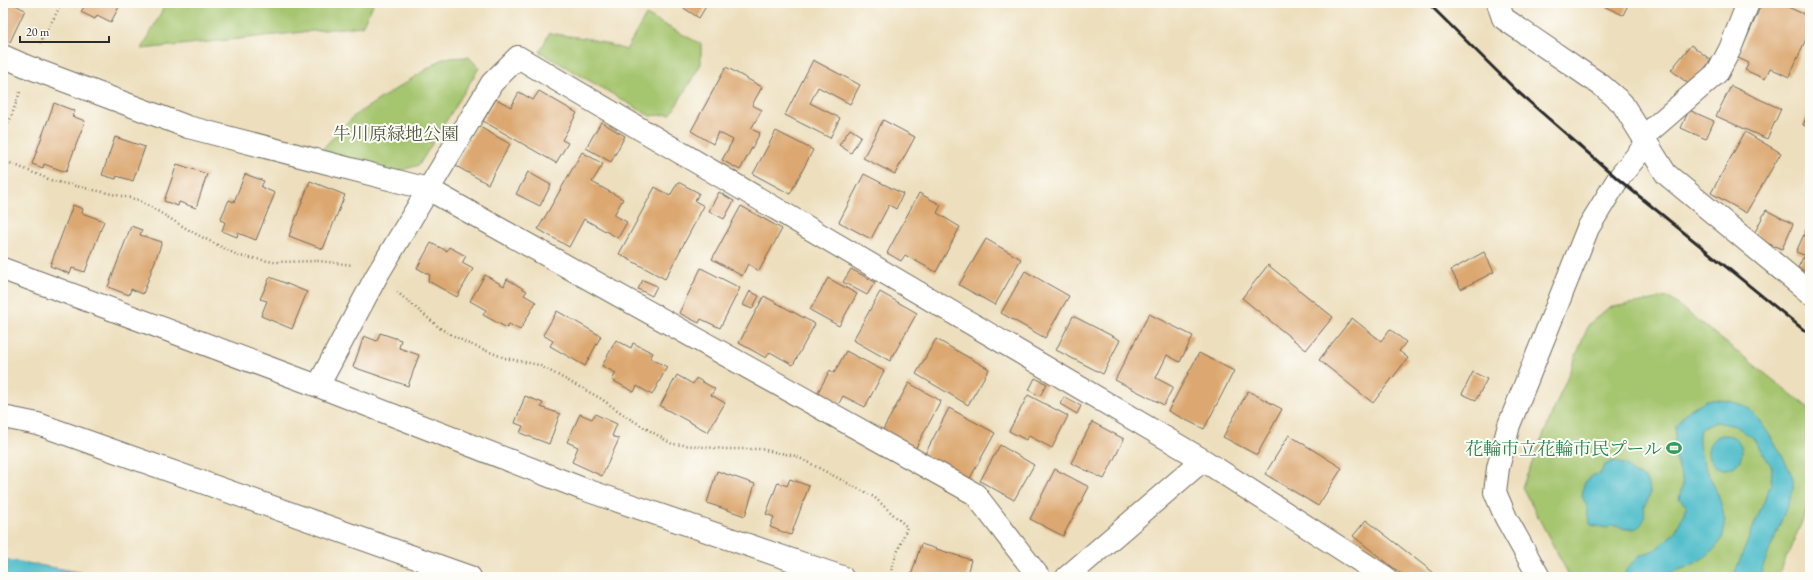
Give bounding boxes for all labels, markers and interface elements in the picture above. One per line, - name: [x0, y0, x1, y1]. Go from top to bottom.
- scale bar: [20, 18, 109, 44]
- text: 20 m: [26, 24, 50, 40]
- park label: 牛川原緑地公園: [333, 122, 459, 145]
- place label: 花輪市立花輪市民プール: [1465, 437, 1662, 460]
- sports icon: 花輪市立花輪市民プール: [1665, 439, 1683, 457]

